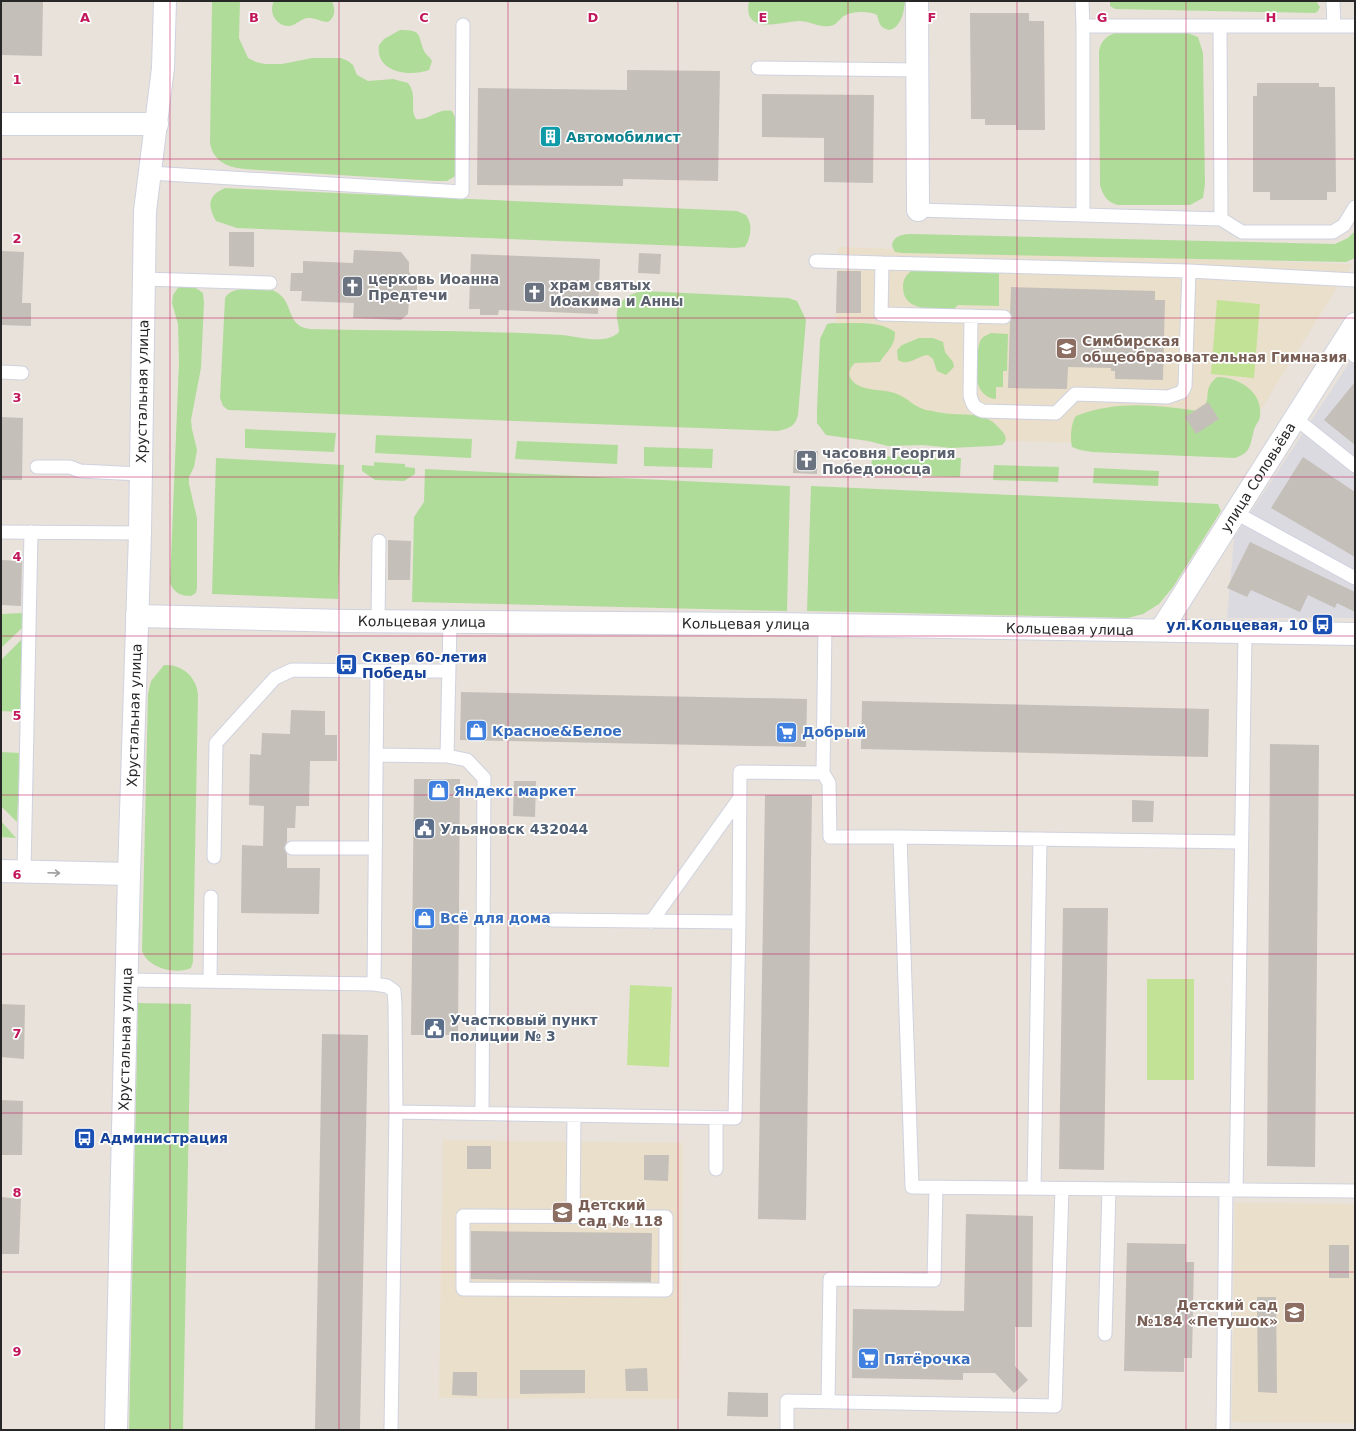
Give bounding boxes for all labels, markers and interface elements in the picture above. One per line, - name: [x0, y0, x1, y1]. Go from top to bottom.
- text: A: [80, 10, 90, 25]
- text: B: [249, 10, 259, 25]
- text: C: [419, 10, 429, 25]
- text: D: [588, 10, 599, 25]
- text: E: [759, 10, 767, 25]
- text: F: [928, 10, 936, 25]
- text: G: [1097, 10, 1107, 25]
- text: H: [1266, 10, 1276, 25]
- text: 1: [12, 72, 22, 87]
- building icon: Автомобилист: [538, 124, 564, 150]
- place label: Автомобилист: [566, 129, 681, 145]
- text: 2: [12, 231, 22, 246]
- place label: церковь Иоанна Предтечи: [368, 271, 499, 303]
- church icon: церковь Иоанна Предтечи: [340, 274, 366, 300]
- place label: храм святых Иоакима и Анны: [550, 277, 683, 309]
- church icon: храм святых Иоакима и Анны: [521, 280, 547, 306]
- street label: Хрустальная улица: [133, 319, 151, 463]
- place label: Симбирская общеобразовательная Гимназия: [1082, 333, 1347, 365]
- school or university icon: Симбирская общеобразовательная Гимназия: [1054, 336, 1080, 362]
- text: 3: [12, 390, 22, 405]
- street label: улица Соловьёва: [1217, 419, 1299, 535]
- place label: часовня Георгия Победоносца: [822, 445, 956, 477]
- church icon: часовня Георгия Победоносца: [794, 448, 820, 474]
- text: 4: [12, 549, 22, 564]
- bus stop icon: ул.Кольцевая, 10: [1310, 612, 1336, 638]
- street label: Кольцевая улица: [358, 613, 486, 630]
- street label: Кольцевая улица: [682, 615, 810, 633]
- place label: ул.Кольцевая, 10: [1166, 617, 1308, 633]
- street label: Кольцевая улица: [1006, 620, 1134, 638]
- street label: Хрустальная улица: [124, 643, 144, 787]
- place label: Сквер 60-летия Победы: [362, 649, 487, 681]
- bus stop icon: Сквер 60-летия Победы: [333, 652, 359, 678]
- text: 5: [12, 708, 22, 723]
- shop icon: Красное&Белое: [464, 718, 490, 744]
- supermarket icon: Добрый: [774, 719, 800, 745]
- place label: Красное&Белое: [492, 723, 622, 739]
- place label: Добрый: [802, 724, 866, 740]
- shop icon: Яндекс маркет: [425, 778, 451, 804]
- place label: Яндекс маркет: [454, 783, 577, 799]
- public building icon: Ульяновск 432044: [412, 816, 438, 842]
- place label: Ульяновск 432044: [440, 821, 588, 837]
- text: 6: [12, 867, 22, 882]
- one-way arrow: [47, 869, 60, 876]
- shop icon: Всё для дома: [411, 905, 437, 931]
- place label: Всё для дома: [440, 910, 551, 926]
- street label: Хрустальная улица: [115, 967, 135, 1111]
- place label: Участковый пункт полиции № 3: [450, 1012, 599, 1044]
- public building icon: Участковый пункт полиции № 3: [422, 1015, 448, 1041]
- text: 7: [12, 1026, 22, 1041]
- bus stop icon: Администрация: [72, 1125, 98, 1151]
- place label: Администрация: [100, 1130, 228, 1146]
- text: 8: [12, 1185, 22, 1200]
- place label: Детский сад № 118: [578, 1197, 663, 1229]
- school or university icon: Детский сад № 118: [549, 1200, 575, 1226]
- place label: Детский сад №184 «Петушок»: [1137, 1297, 1278, 1329]
- school or university icon: Детский сад №184 «Петушок»: [1281, 1300, 1307, 1326]
- text: 9: [12, 1344, 22, 1359]
- supermarket icon: Пятёрочка: [856, 1346, 882, 1372]
- place label: Пятёрочка: [884, 1351, 971, 1367]

